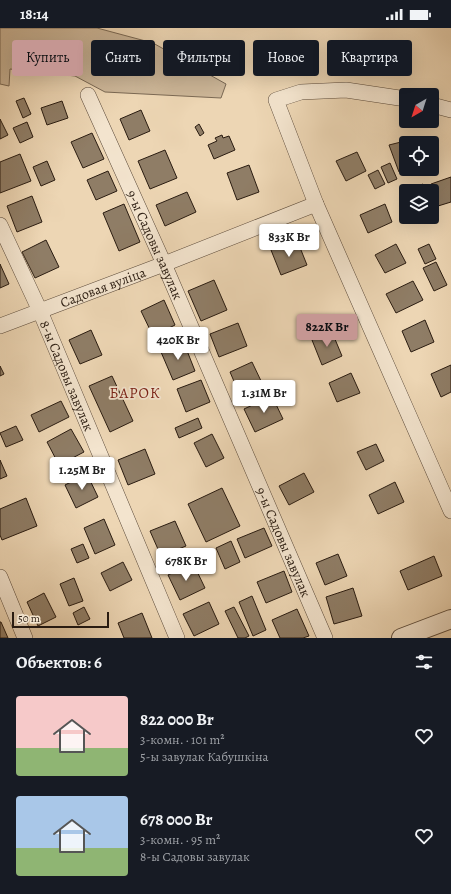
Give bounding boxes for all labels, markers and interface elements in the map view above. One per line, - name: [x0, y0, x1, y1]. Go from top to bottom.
- text: 18:14: [20, 4, 49, 24]
- chip: Купить: [12, 40, 83, 76]
- chip: Снять: [91, 40, 155, 76]
- chip: Фильтры: [163, 40, 245, 76]
- chip: Новое: [253, 40, 319, 76]
- chip: Квартира: [327, 40, 412, 76]
- north arrow: [399, 88, 439, 128]
- map controls: [399, 88, 439, 224]
- button: locate: [399, 136, 439, 176]
- button: layers: [399, 184, 439, 224]
- street label: 9-ы Садовы завулак: [122, 187, 187, 303]
- pin: 833K Br: [252, 224, 326, 258]
- text: 833K Br: [268, 228, 310, 245]
- street label: Садовая вуліца: [58, 263, 149, 312]
- pin: 822K Br: [290, 314, 364, 348]
- street label: 8-ы Садовы завулак: [35, 318, 98, 434]
- text: 822K Br: [305, 318, 349, 335]
- pin: 420K Br: [141, 327, 215, 361]
- text: 420K Br: [156, 331, 200, 348]
- pin: 1.31M Br: [223, 380, 305, 414]
- district label: БАРОК: [110, 383, 160, 403]
- text: 1.31M Br: [241, 384, 287, 401]
- pin: 1.25M Br: [41, 457, 123, 491]
- text: 1.25M Br: [59, 461, 105, 478]
- street label: 9-ы Садовы завулак: [251, 484, 315, 600]
- pin: 678K Br: [149, 548, 223, 582]
- text: 678K Br: [165, 552, 207, 569]
- scale bar: [12, 610, 109, 629]
- text: 50 m: [18, 611, 40, 626]
- text: Объектов: 6: [16, 651, 102, 674]
- icon: filters: [413, 651, 435, 673]
- text: 822 000 Br: [140, 708, 214, 731]
- icon: home: [48, 712, 96, 760]
- icon: heart: [413, 725, 435, 747]
- text: 3-комн. · 101 m²: [140, 731, 225, 748]
- text: 5-ы завулак Кабушкіна: [140, 748, 268, 765]
- text: 678 000 Br: [140, 808, 212, 831]
- icon: home: [48, 812, 96, 860]
- icon: heart: [413, 825, 435, 847]
- text: 3-комн. · 95 m²: [140, 831, 220, 848]
- text: 8-ы Садовы завулак: [140, 848, 250, 865]

